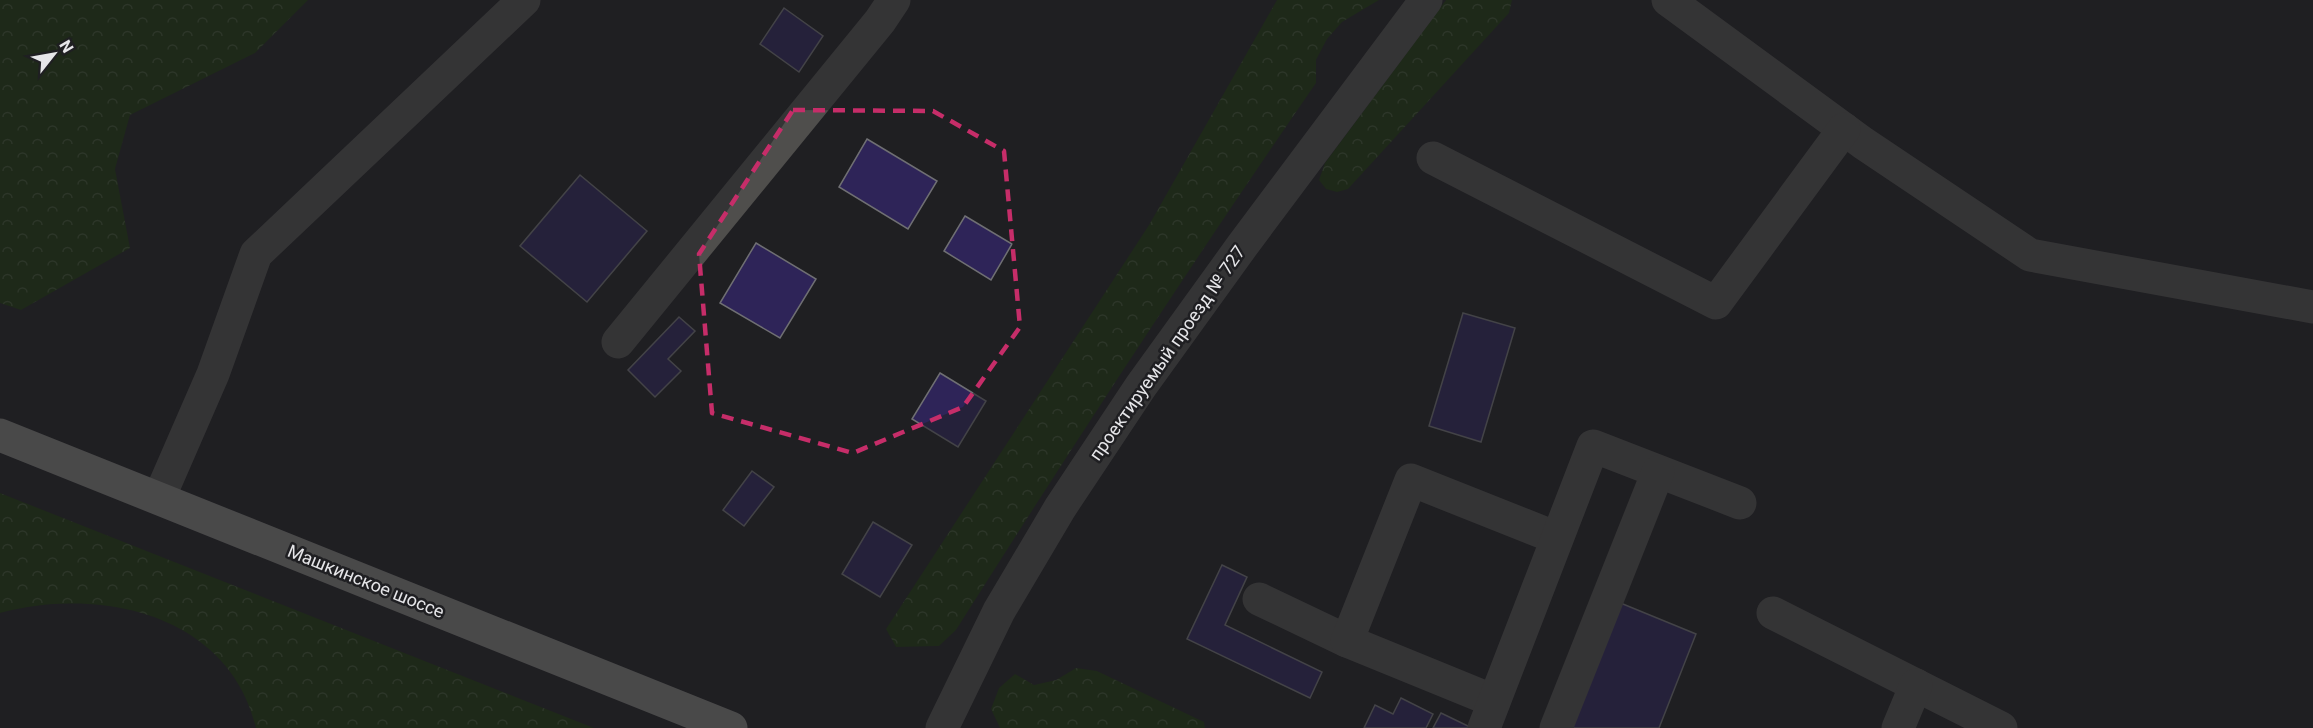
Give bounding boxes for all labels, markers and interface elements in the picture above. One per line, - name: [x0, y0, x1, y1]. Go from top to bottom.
- north arrow: [24, 24, 84, 84]
- text: N: [55, 37, 77, 56]
- street label: проектируемый проезд № 727: [1085, 242, 1249, 464]
- street label: Машкинское шоссе: [285, 540, 447, 622]

